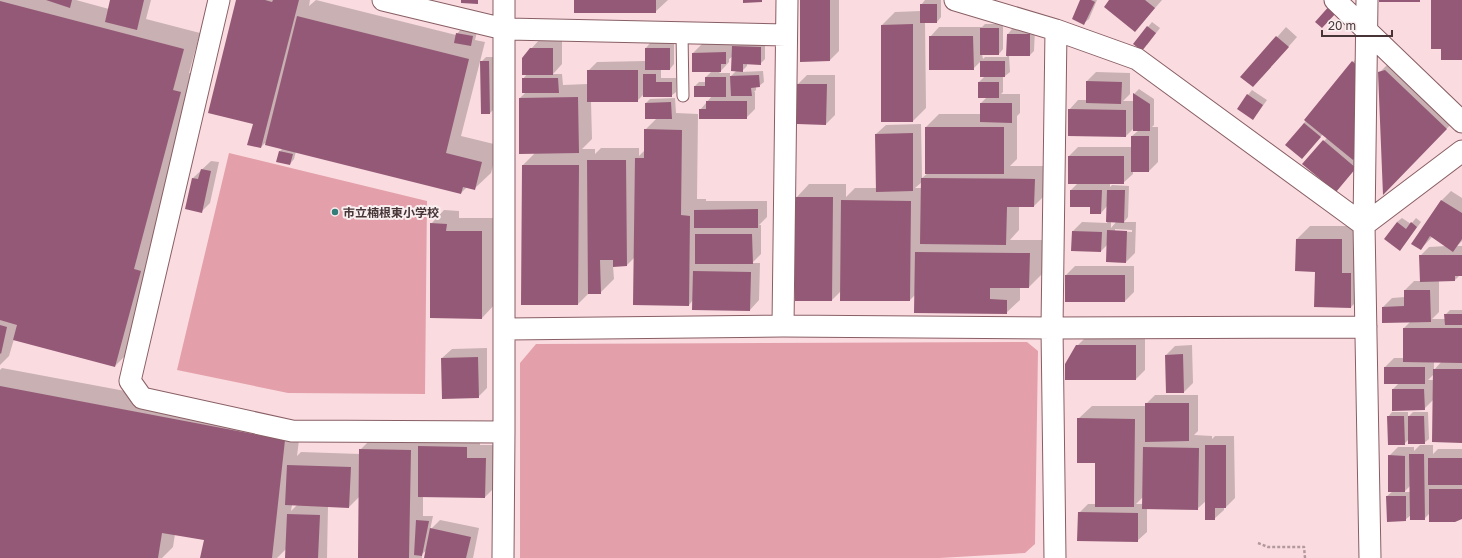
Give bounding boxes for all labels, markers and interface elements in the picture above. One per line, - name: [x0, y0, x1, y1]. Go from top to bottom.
- scale bar: [1322, 12, 1392, 38]
- text: 20 m: [1328, 18, 1356, 33]
- place label: 市立楠根東小学校: [343, 205, 439, 220]
- marker: 市立楠根東小学校: [330, 207, 340, 217]

